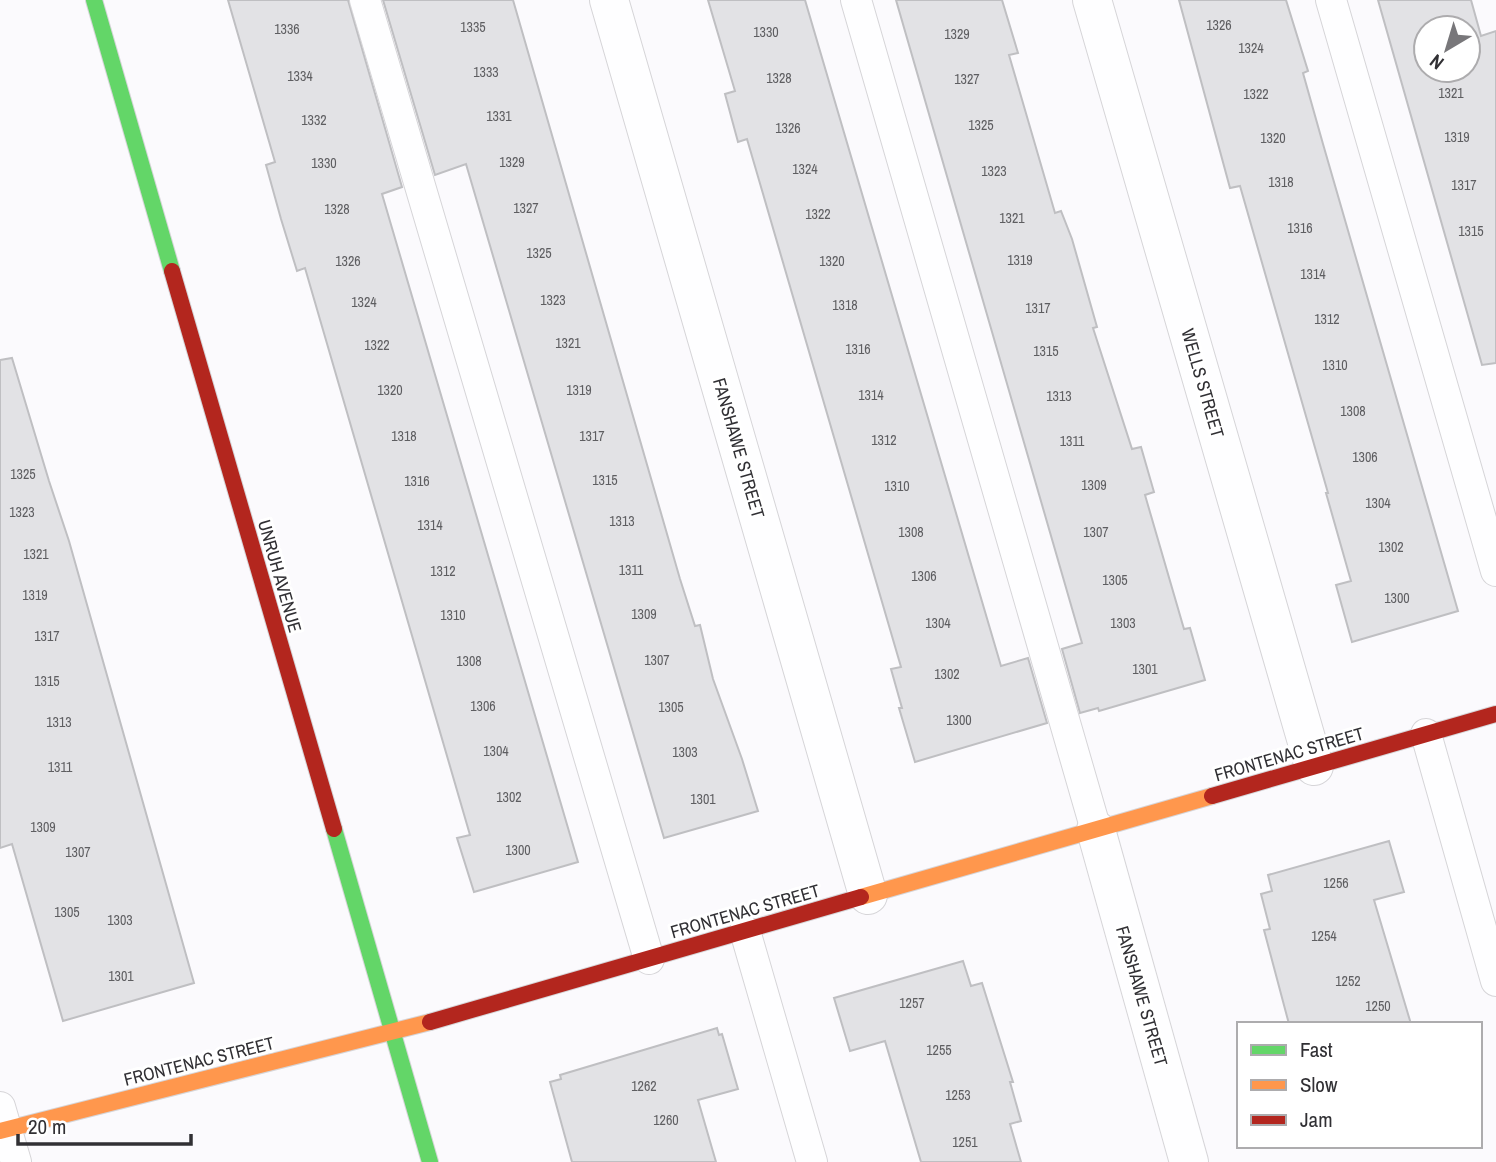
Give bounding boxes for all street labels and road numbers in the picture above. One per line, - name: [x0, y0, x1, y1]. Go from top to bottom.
- street label: WELLS STREET: [1175, 326, 1231, 440]
- street label: FANSHAWE STREET: [707, 375, 771, 521]
- street label: UNRUH AVENUE: [252, 517, 308, 635]
- street label: FRONTENAC STREET: [1211, 721, 1367, 787]
- street label: FRONTENAC STREET: [667, 878, 823, 944]
- street label: FANSHAWE STREET: [1110, 923, 1174, 1069]
- street label: FRONTENAC STREET: [121, 1030, 277, 1092]

